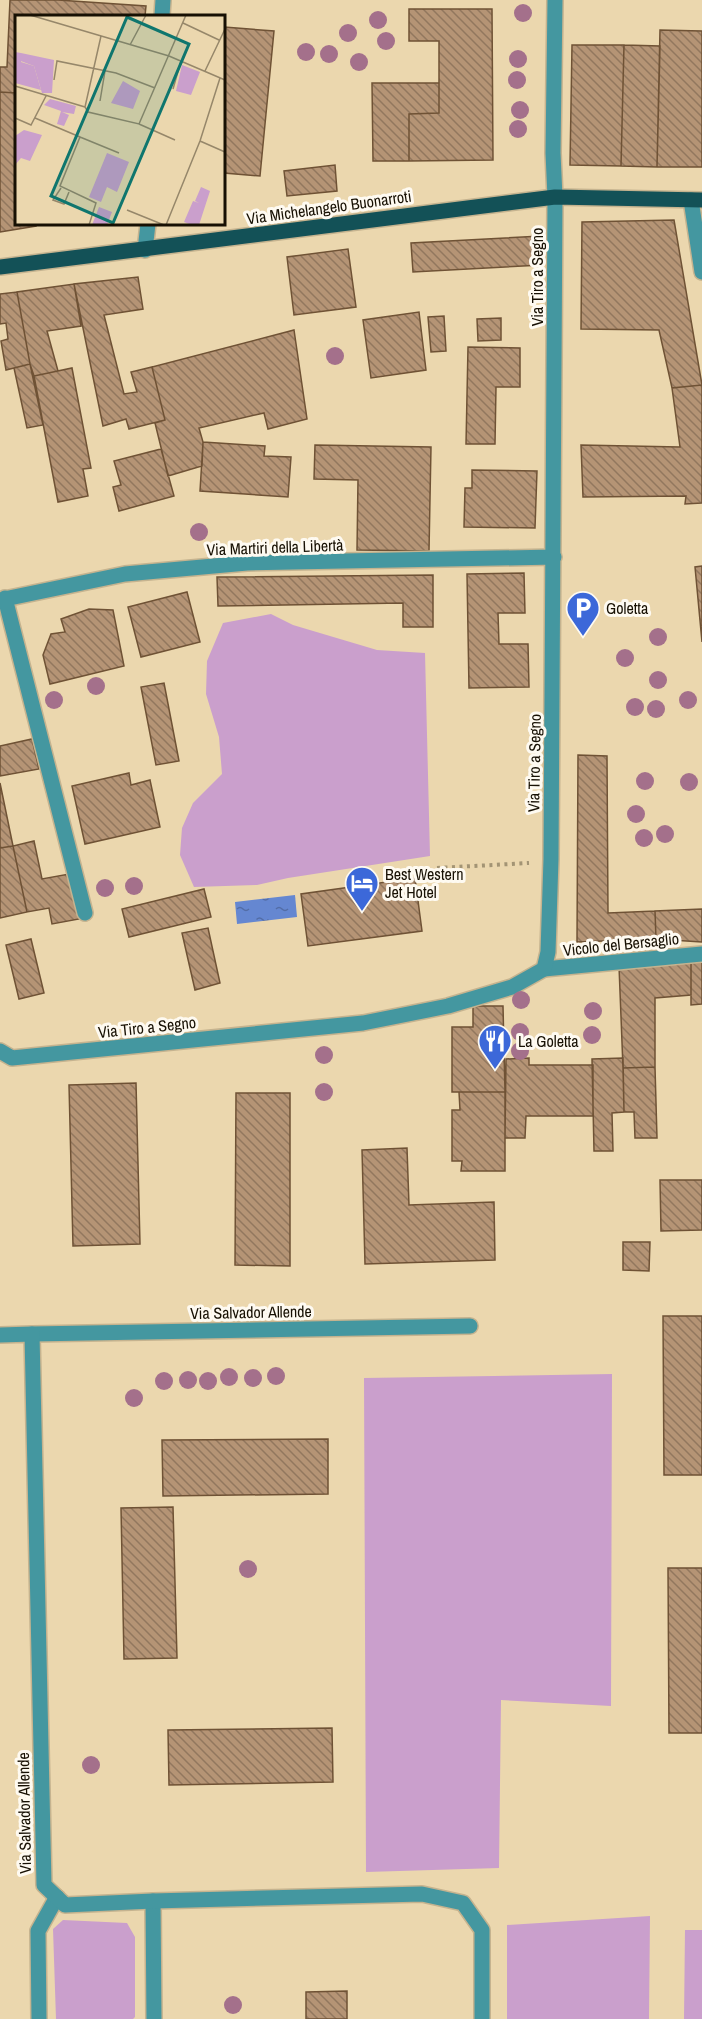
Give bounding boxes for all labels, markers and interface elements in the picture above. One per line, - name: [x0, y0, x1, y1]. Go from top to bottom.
- inset map: [15, 15, 225, 225]
- street label: Via Michelangelo Buonarroti: [245, 185, 413, 229]
- street label: Via Tiro a Segno: [526, 228, 548, 326]
- street label: Via Martiri della Libertà: [206, 534, 344, 560]
- parking icon: Goletta: [565, 590, 601, 637]
- place label: Goletta: [606, 597, 649, 619]
- street label: Via Tiro a Segno: [522, 714, 546, 812]
- place label: Best Western Jet Hotel: [385, 863, 464, 903]
- hotel icon: Best Western Jet Hotel: [344, 865, 380, 912]
- street label: Vicolo del Bersaglio: [562, 927, 680, 961]
- street label: Via Tiro a Segno: [97, 1011, 197, 1043]
- restaurant icon: La Goletta: [477, 1023, 513, 1070]
- place label: La Goletta: [518, 1030, 579, 1052]
- street label: Via Salvador Allende: [190, 1300, 312, 1324]
- street label: Via Salvador Allende: [12, 1752, 36, 1874]

